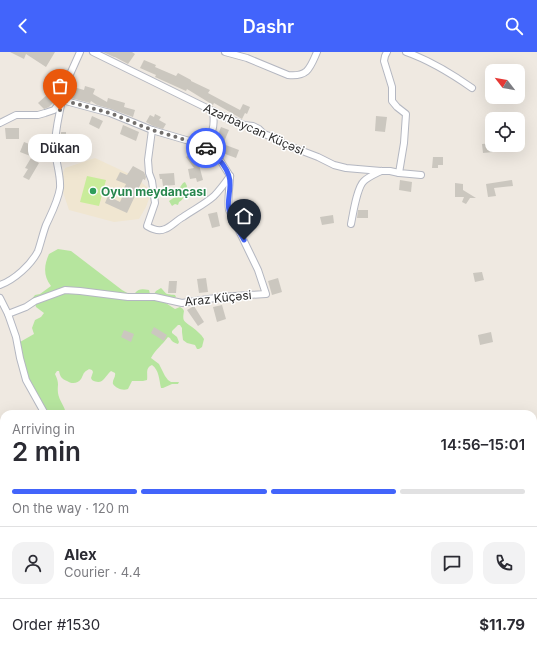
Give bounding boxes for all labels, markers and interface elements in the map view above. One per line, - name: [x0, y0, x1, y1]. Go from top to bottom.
- icon: back: [12, 15, 34, 37]
- icon: search: [503, 15, 525, 37]
- text: Dashr: [243, 16, 294, 37]
- north arrow: [485, 64, 525, 104]
- map controls: [485, 64, 525, 152]
- pin: [43, 69, 77, 110]
- icon: bag: [49, 75, 71, 97]
- street label: Azərbaycan Küçəsi: [201, 100, 307, 158]
- button: locate: [485, 112, 525, 152]
- courier: [186, 128, 226, 168]
- callout: Dükan: [28, 134, 92, 162]
- icon: car: [195, 137, 217, 159]
- text: Dükan: [40, 140, 80, 156]
- place label: Oyun meydançası: [101, 184, 206, 199]
- marker: Oyun meydançası: [88, 186, 98, 196]
- pin: [227, 199, 261, 240]
- icon: home: [233, 205, 255, 227]
- street label: Araz Küçəsi: [184, 287, 252, 309]
- text: Arriving in: [12, 421, 75, 437]
- text: 14:56–15:01: [441, 435, 525, 454]
- text: 2 min: [12, 436, 81, 467]
- text: On the way · 120 m: [12, 500, 129, 516]
- button: person: [12, 542, 54, 584]
- button: chat: [431, 542, 473, 584]
- button: phone: [483, 542, 525, 584]
- text: Alex: [64, 545, 97, 564]
- text: Courier · 4.4: [64, 564, 141, 580]
- text: Order #1530: [12, 615, 100, 634]
- text: $11.79: [479, 615, 525, 634]

